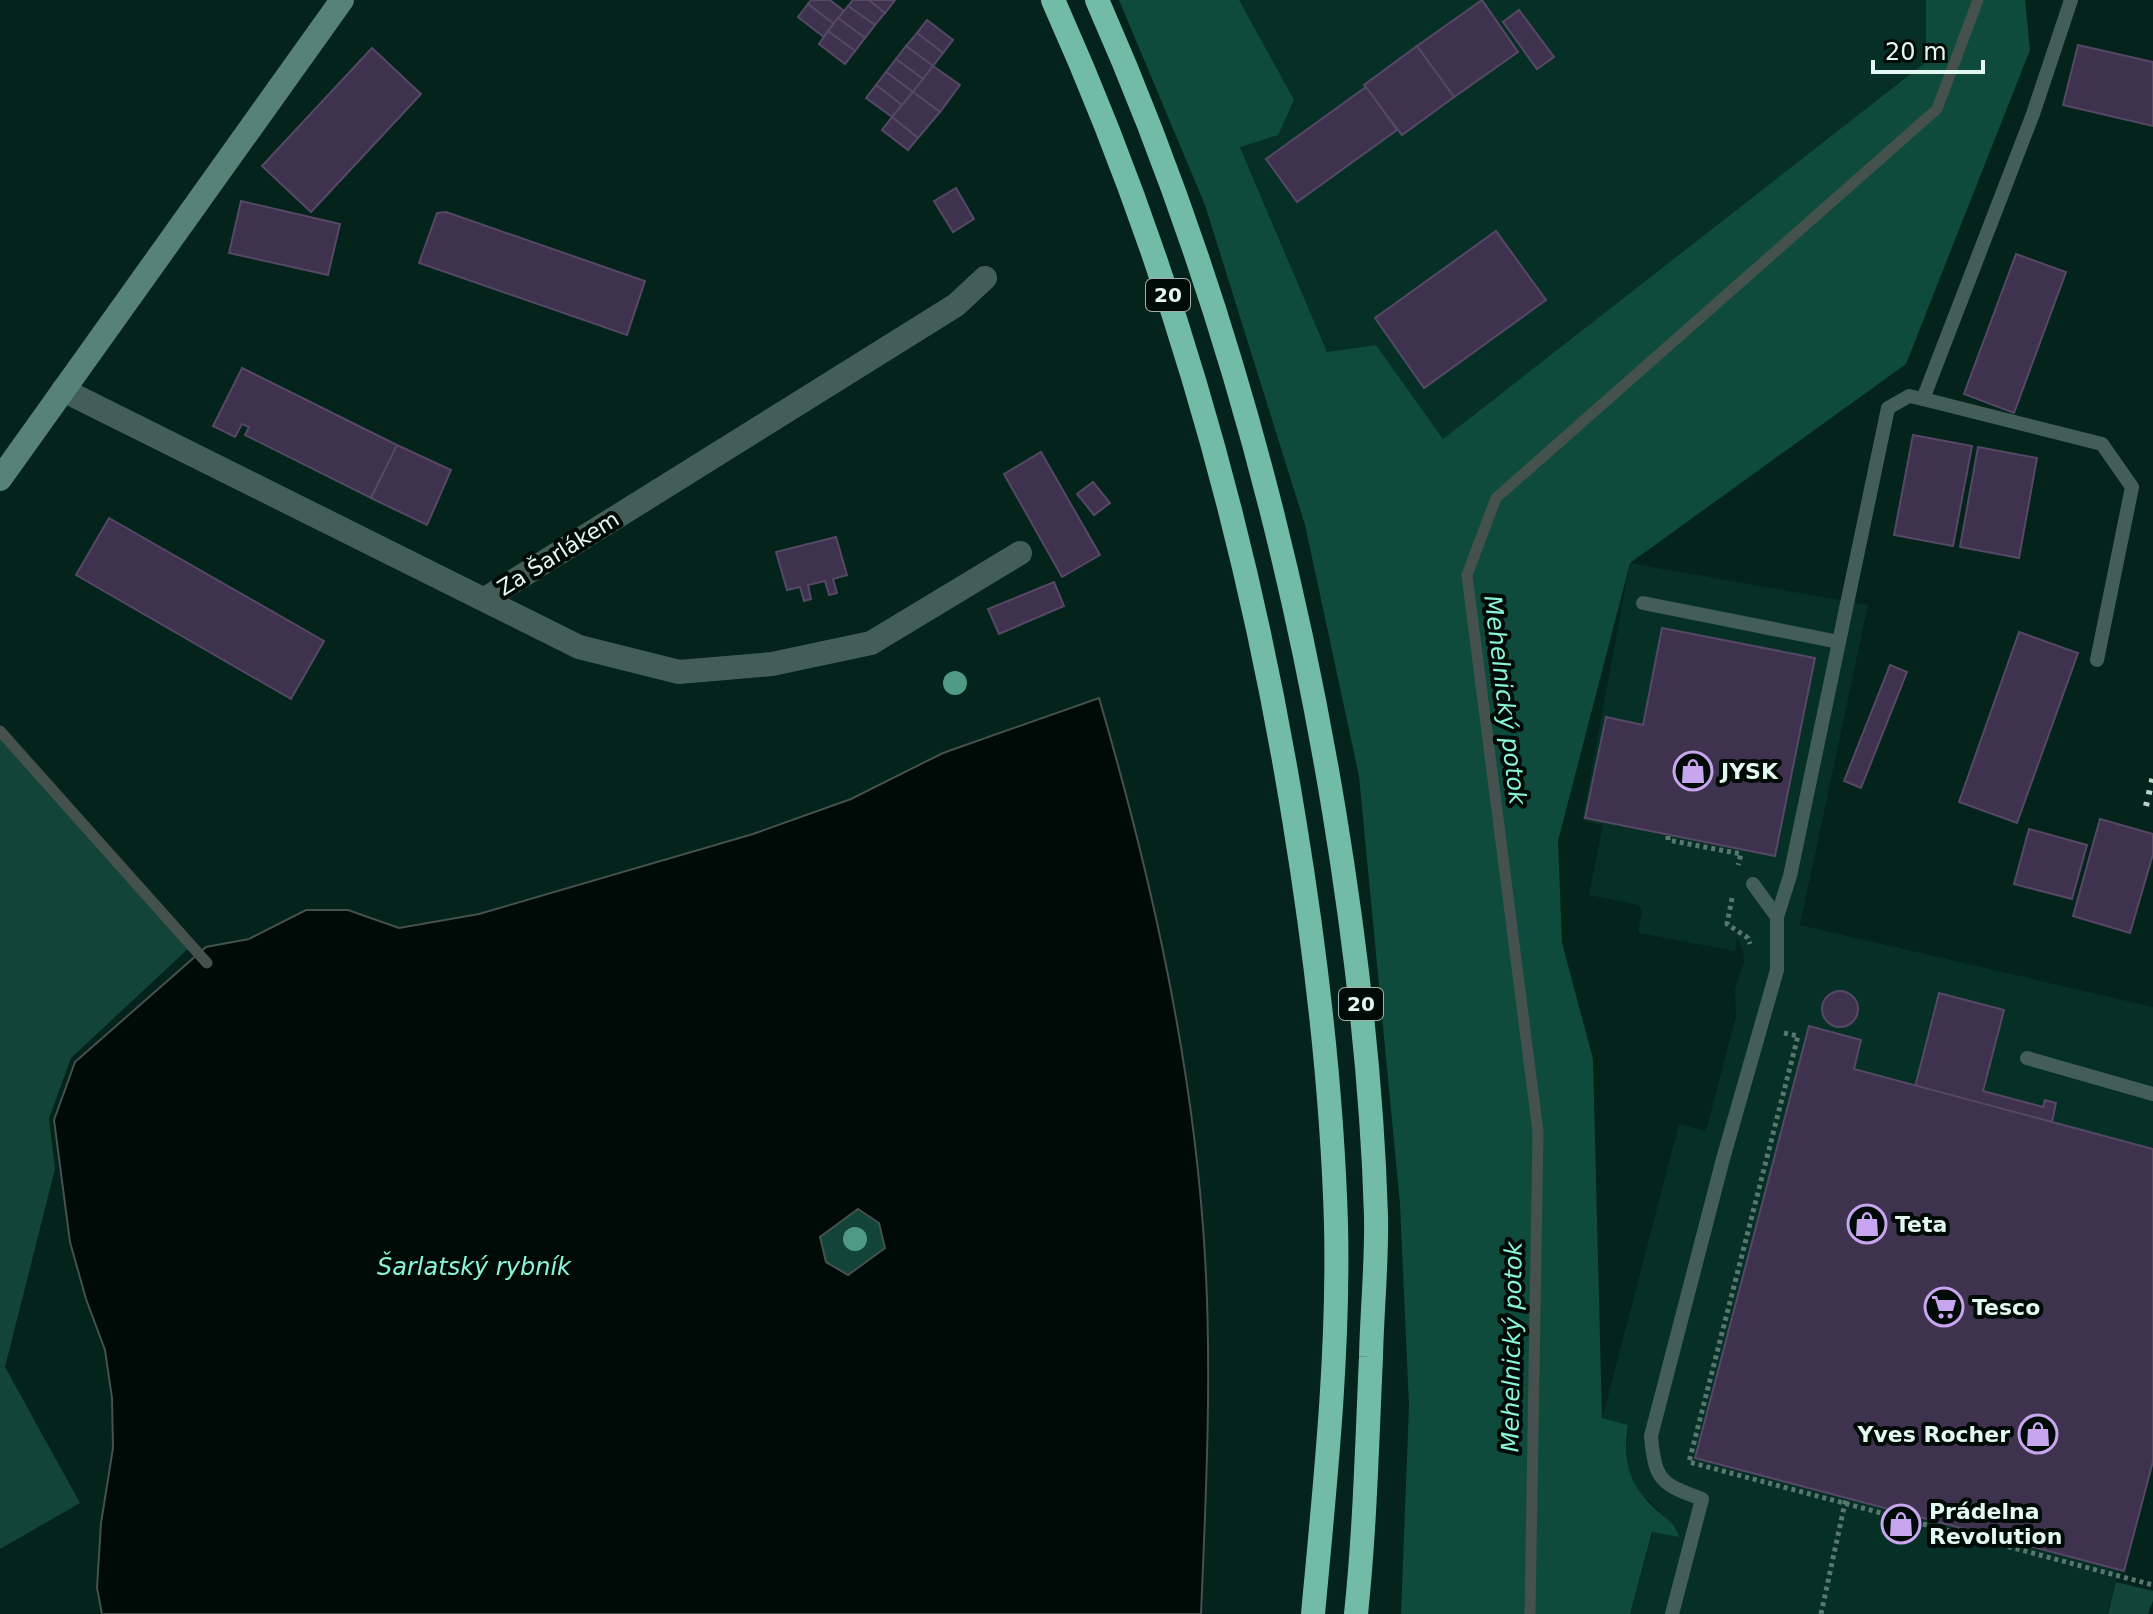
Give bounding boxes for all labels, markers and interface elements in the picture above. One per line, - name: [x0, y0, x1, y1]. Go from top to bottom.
- scale bar: [1873, 24, 1983, 74]
- text: 20 m: [1885, 38, 1947, 66]
- road number: 20: [1146, 279, 1190, 311]
- street label: Za Šarlákem: [493, 506, 624, 601]
- water label: Mehelnický potok: [1478, 594, 1532, 807]
- shop icon: JYSK: [1672, 750, 1714, 792]
- place label: JYSK: [1719, 759, 1779, 784]
- road number: 20: [1339, 988, 1383, 1020]
- shop icon: Teta: [1846, 1203, 1888, 1245]
- place label: Teta: [1895, 1212, 1947, 1237]
- water label: Mehelnický potok: [1496, 1240, 1528, 1453]
- water label: Šarlatský rybník: [377, 1251, 572, 1281]
- supermarket icon: Tesco: [1923, 1286, 1965, 1328]
- place label: Tesco: [1972, 1295, 2040, 1320]
- shop icon: Yves Rocher: [2017, 1413, 2059, 1455]
- place label: Yves Rocher: [1857, 1422, 2010, 1447]
- place label: Prádelna Revolution: [1929, 1499, 2062, 1549]
- shop icon: Prádelna Revolution: [1880, 1503, 1922, 1545]

